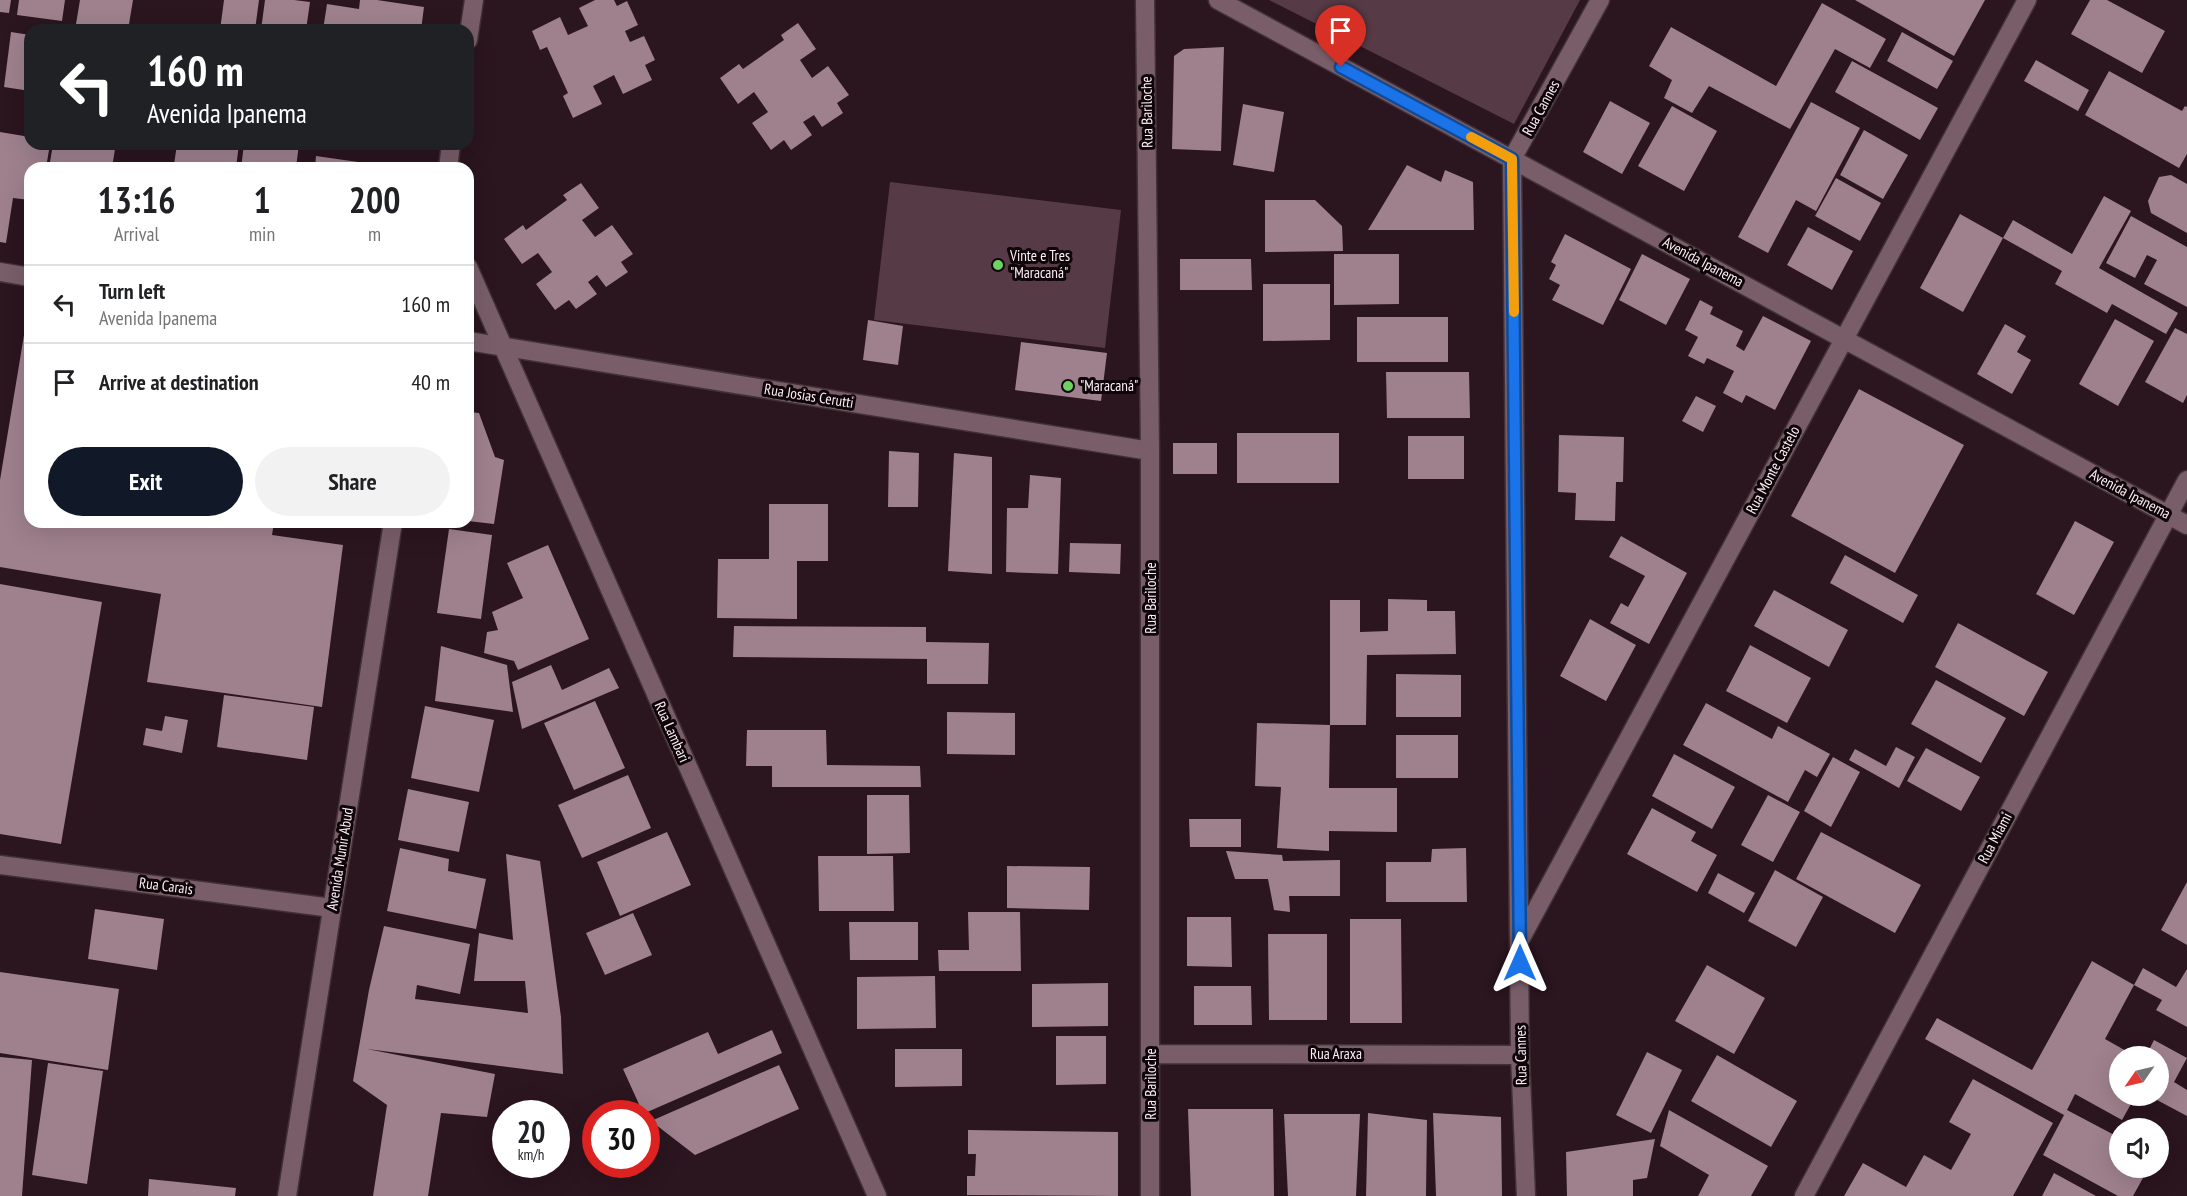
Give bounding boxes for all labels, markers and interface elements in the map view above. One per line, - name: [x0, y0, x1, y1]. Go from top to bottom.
- pin: [1315, 5, 1366, 67]
- icon: arrive: [1324, 14, 1357, 47]
- text: 160 m: [147, 43, 244, 98]
- icon: left: [48, 48, 126, 126]
- street label: Rua Bariloche: [1136, 76, 1157, 148]
- street label: Rua Cannes: [1518, 77, 1563, 139]
- text: Avenida Ipanema: [147, 96, 307, 130]
- text: 13:16: [98, 176, 175, 223]
- text: 1: [253, 176, 271, 223]
- text: 200: [349, 176, 400, 223]
- text: Arrival: [114, 221, 159, 247]
- text: min: [249, 221, 275, 247]
- text: m: [368, 221, 381, 247]
- street label: Avenida Ipanema: [1660, 232, 1747, 291]
- place label: Vinte e Tres "Maracaná": [1009, 246, 1070, 282]
- marker: Vinte e Tres "Maracaná": [991, 258, 1005, 272]
- text: Turn left: [99, 277, 165, 305]
- icon: left: [48, 288, 81, 321]
- text: 160 m: [401, 290, 450, 318]
- text: Avenida Ipanema: [99, 305, 217, 331]
- icon: arrive: [48, 366, 81, 399]
- text: Arrive at destination: [99, 368, 259, 396]
- text: 40 m: [411, 368, 450, 396]
- place label: "Maracaná": [1080, 376, 1138, 395]
- street label: Rua Josias Cerutti: [763, 379, 855, 412]
- marker: "Maracaná": [1061, 379, 1075, 393]
- street label: Rua Monte Castelo: [1741, 423, 1804, 517]
- button: Exit: [48, 447, 243, 516]
- button: Share: [255, 447, 450, 516]
- street label: Avenida Ipanema: [2087, 464, 2174, 523]
- street label: Rua Bariloche: [1141, 562, 1160, 634]
- street label: Rua Lambari: [651, 698, 694, 765]
- street label: Avenida Munir Abud: [322, 806, 357, 912]
- street label: Rua Miami: [1973, 809, 2016, 866]
- street label: Rua Carais: [138, 873, 194, 898]
- position arrow: [1488, 931, 1552, 995]
- street label: Rua Cannes: [1510, 1025, 1531, 1085]
- street label: Rua Araxa: [1310, 1044, 1362, 1063]
- north arrow: [2109, 1046, 2169, 1106]
- map controls: [2109, 1046, 2169, 1178]
- street label: Rua Bariloche: [1141, 1048, 1160, 1120]
- speed limit sign: 30: [582, 1100, 660, 1178]
- text: 20: [517, 1112, 545, 1151]
- button: sound: [2109, 1118, 2169, 1178]
- text: km/h: [518, 1145, 544, 1164]

